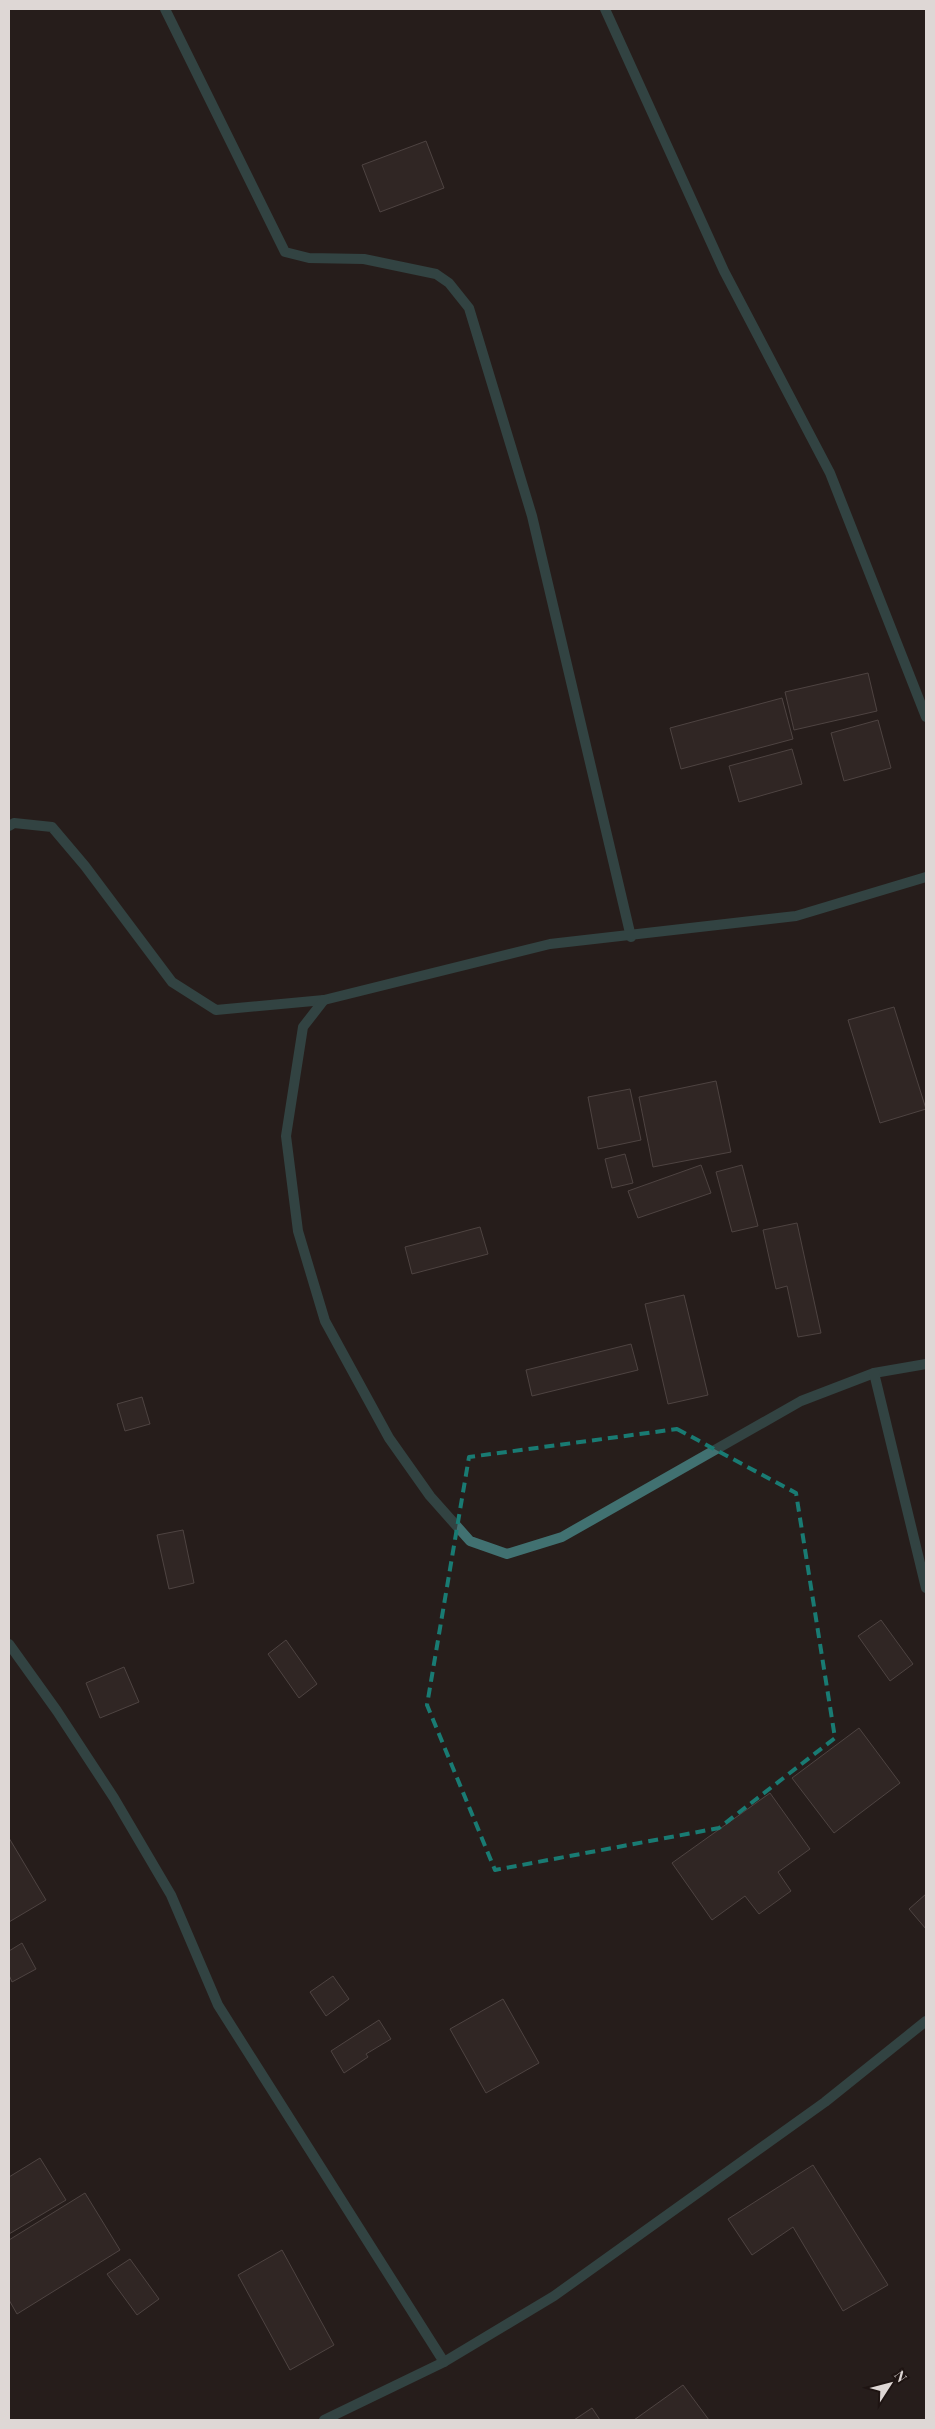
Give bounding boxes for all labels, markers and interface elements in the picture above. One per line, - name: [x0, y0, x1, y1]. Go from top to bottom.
- north arrow: [865, 2359, 915, 2409]
- text: N: [890, 2366, 912, 2386]

